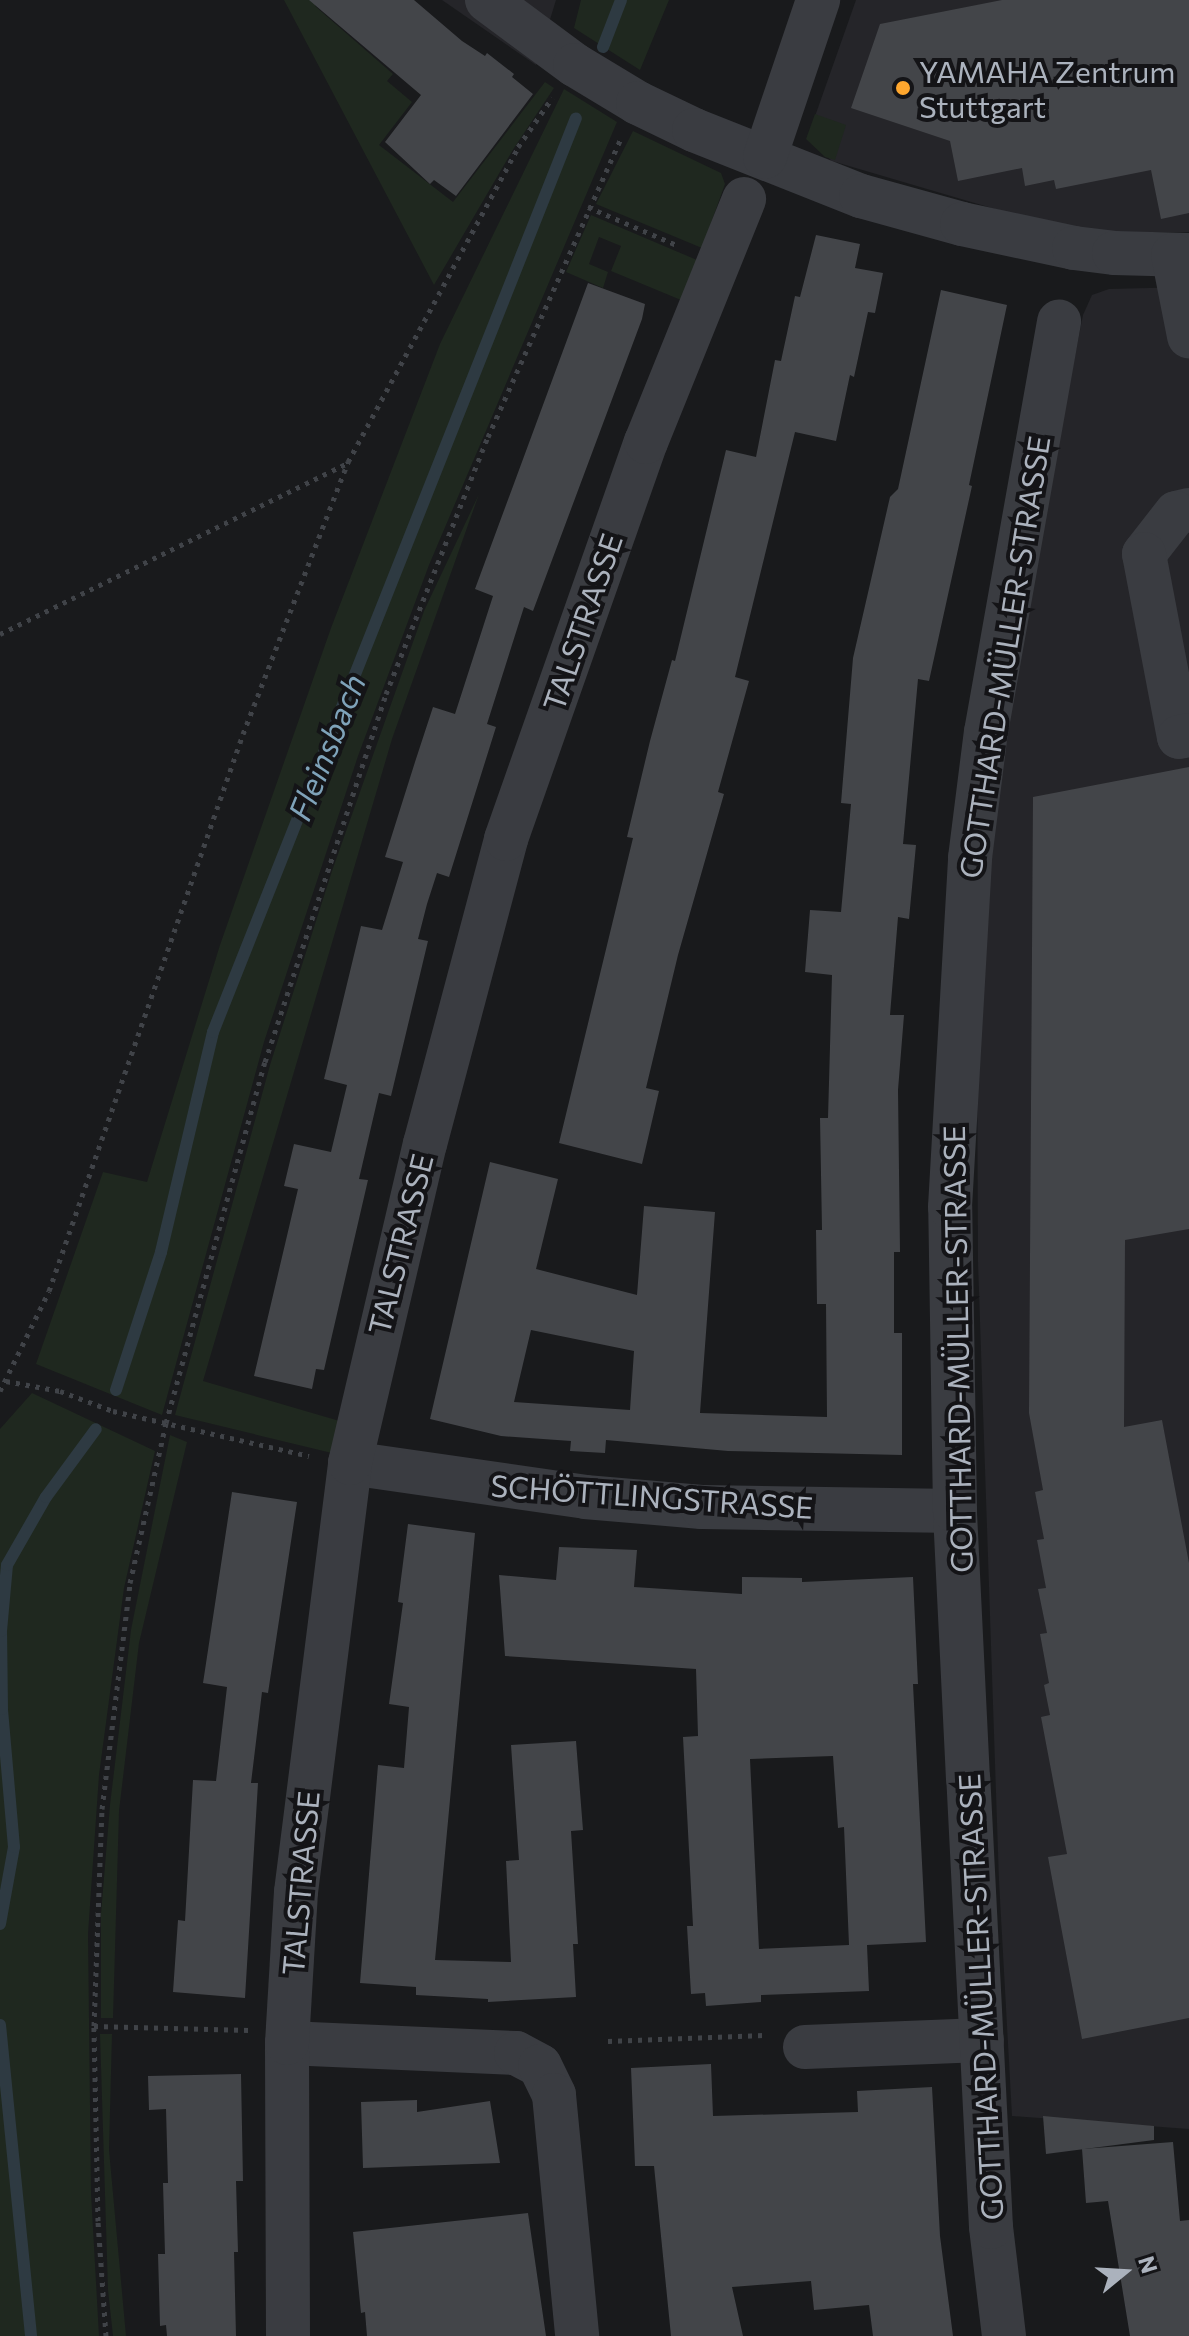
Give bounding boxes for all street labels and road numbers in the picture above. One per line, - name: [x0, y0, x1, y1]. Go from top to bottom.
- street label: GOTTHARD-MÜLLER-STRASSE: [951, 433, 1057, 881]
- street label: TALSTRASSE: [535, 529, 629, 715]
- street label: GOTTHARD-MÜLLER-STRASSE: [935, 1125, 979, 1573]
- street label: TALSTRASSE: [360, 1150, 440, 1338]
- street label: SCHÖTTLINGSTRASSE: [490, 1467, 814, 1525]
- street label: GOTTHARD-MÜLLER-STRASSE: [950, 1773, 1010, 2221]
- street label: TALSTRASSE: [274, 1789, 326, 1977]

